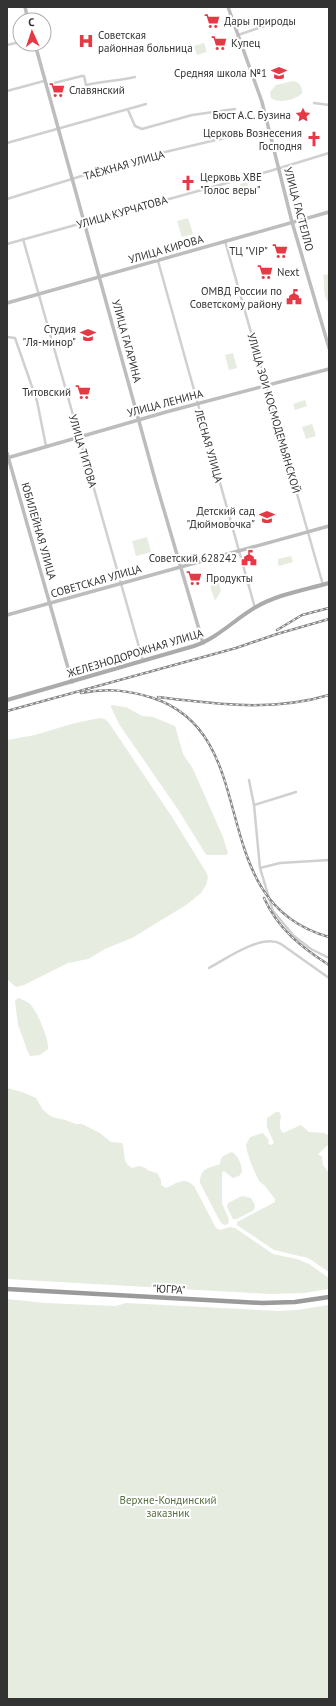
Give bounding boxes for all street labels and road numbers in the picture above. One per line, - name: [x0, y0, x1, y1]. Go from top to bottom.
- street label: ТАЁЖНАЯ УЛИЦА: [82, 147, 167, 183]
- street label: УЛИЦА ГАСТЕЛЛО: [281, 166, 317, 252]
- street label: УЛИЦА КУРЧАТОВА: [75, 192, 170, 232]
- street label: УЛИЦА КИРОВА: [127, 231, 206, 266]
- street label: УЛИЦА ГАГАРИНА: [109, 298, 145, 384]
- street label: УЛИЦА ЗОИ КОСМОДЕМЬЯНСКОЙ: [244, 331, 304, 495]
- street label: УЛИЦА ЛЕНИНА: [126, 386, 205, 420]
- street label: ЛЕСНАЯ УЛИЦА: [192, 407, 226, 485]
- street label: УЛИЦА ТИТОВА: [66, 413, 100, 490]
- street label: ЮБИЛЕЙНАЯ УЛИЦА: [18, 481, 60, 582]
- street label: СОВЕТСКАЯ УЛИЦА: [49, 561, 144, 601]
- street label: ЖЕЛЕЗНОДОРОЖНАЯ УЛИЦА: [64, 625, 205, 681]
- street label: "ЮГРА": [152, 1281, 186, 1297]

